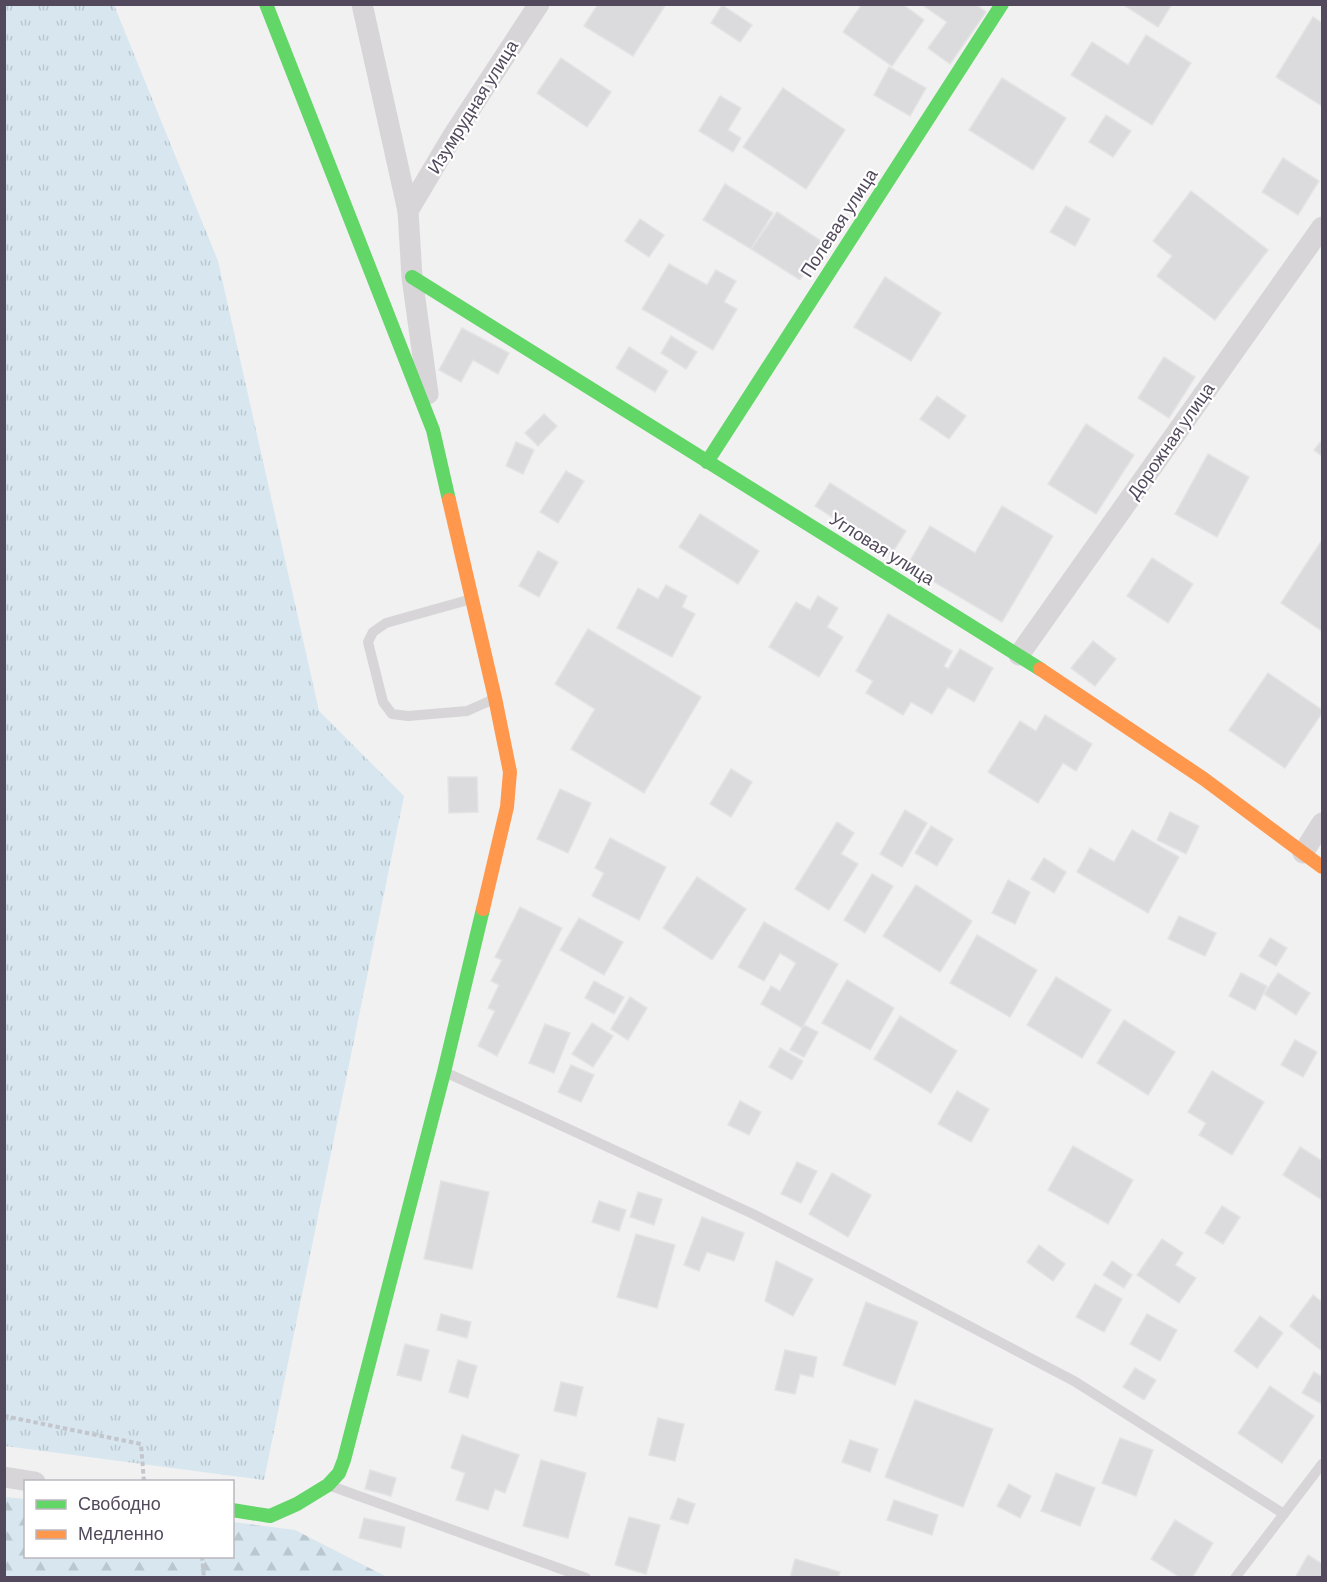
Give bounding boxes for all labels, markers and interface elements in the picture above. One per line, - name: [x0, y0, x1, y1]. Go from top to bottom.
- street label: Изумрудная улица: [422, 35, 523, 177]
- street label: Полевая улица: [795, 163, 882, 281]
- street label: Дорожная улица: [1122, 377, 1219, 503]
- street label: Угловая улица: [826, 507, 940, 590]
- legend: [24, 1480, 234, 1558]
- text: Свободно: [78, 1492, 161, 1514]
- text: Медленно: [78, 1522, 164, 1544]

